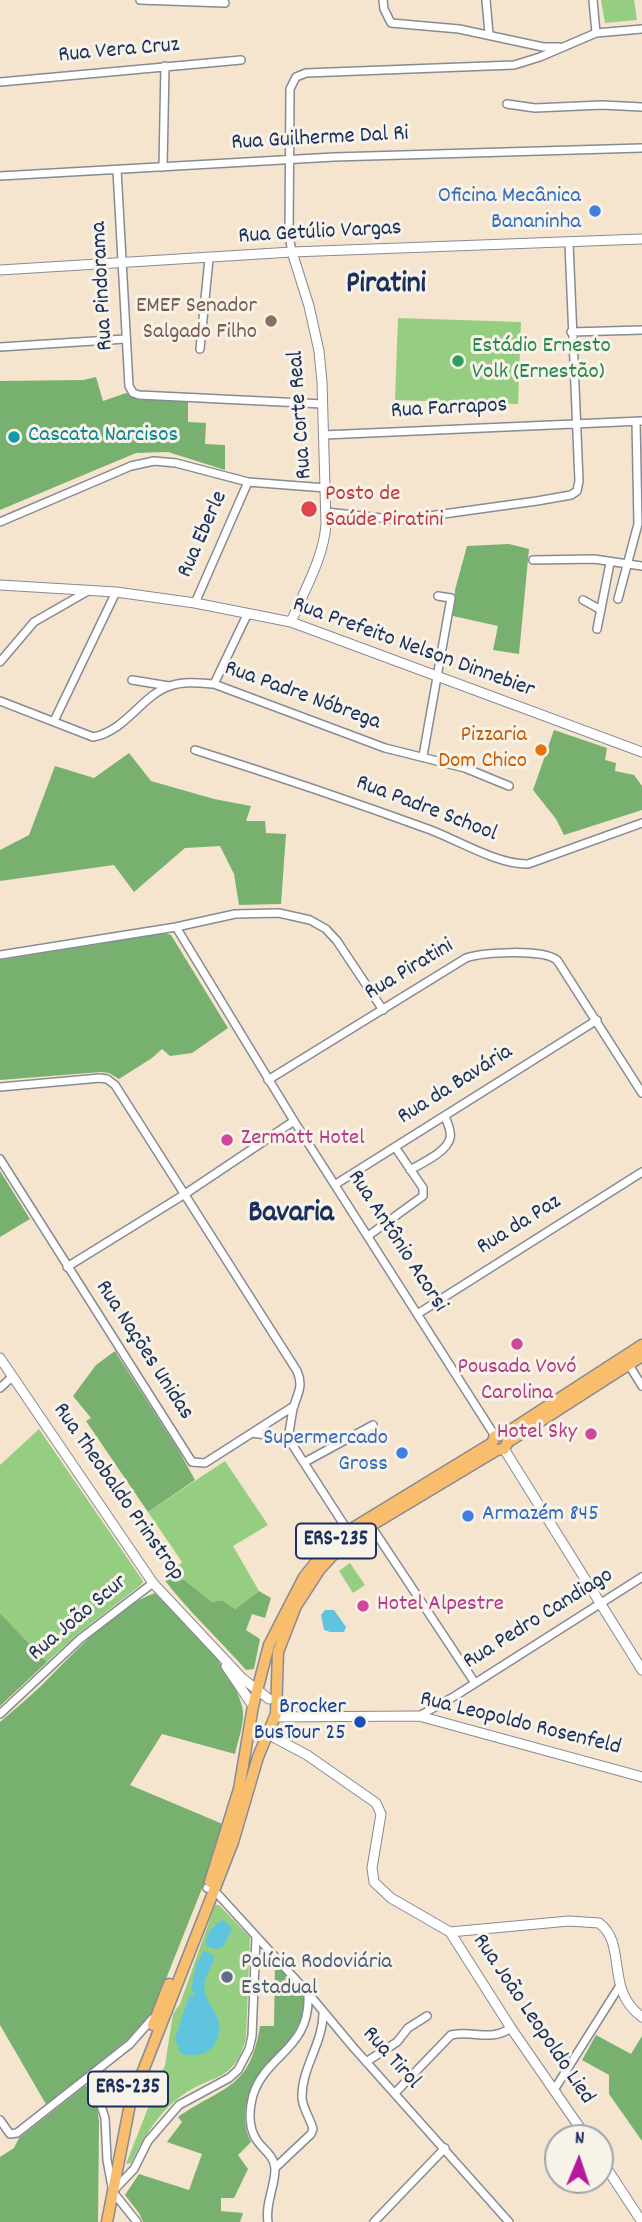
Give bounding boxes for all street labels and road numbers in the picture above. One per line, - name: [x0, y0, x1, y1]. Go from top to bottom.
- street label: Rua Vera Cruz: [57, 33, 181, 71]
- street label: Rua Guilherme Dal Ri: [231, 122, 409, 158]
- street label: Rua Getúlio Vargas: [238, 216, 402, 252]
- street label: Rua Pindorama: [87, 221, 121, 351]
- street label: Rua Corte Real: [284, 350, 320, 480]
- street label: Rua Farrapos: [390, 393, 508, 427]
- street label: Rua Eberle: [173, 487, 235, 583]
- street label: Rua Prefeito Nelson Dinnebier: [288, 592, 538, 706]
- street label: Rua Padre Nóbrega: [220, 656, 384, 738]
- street label: Rua Padre School: [352, 770, 500, 850]
- street label: Rua Piratini: [361, 934, 459, 1008]
- street label: Rua da Bavária: [393, 1040, 519, 1132]
- street label: Rua Antônio Acorsi: [340, 1166, 452, 1318]
- street label: Rua da Paz: [473, 1189, 567, 1263]
- street label: Rua Nações Unidas: [88, 1276, 198, 1426]
- street label: Rua Theobaldo Prinstrop: [45, 1399, 189, 1587]
- road number: ERS-235: [296, 1524, 376, 1558]
- street label: Rua Pedro Candiago: [459, 1563, 619, 1677]
- street label: Rua João Scur: [24, 1570, 134, 1668]
- street label: Rua Leopoldo Rosenfeld: [417, 1687, 623, 1763]
- street label: Rua João Leopoldo Lied: [465, 1930, 599, 2110]
- street label: Rua Tirol: [355, 2022, 425, 2096]
- road number: ERS-235: [88, 2072, 168, 2106]

